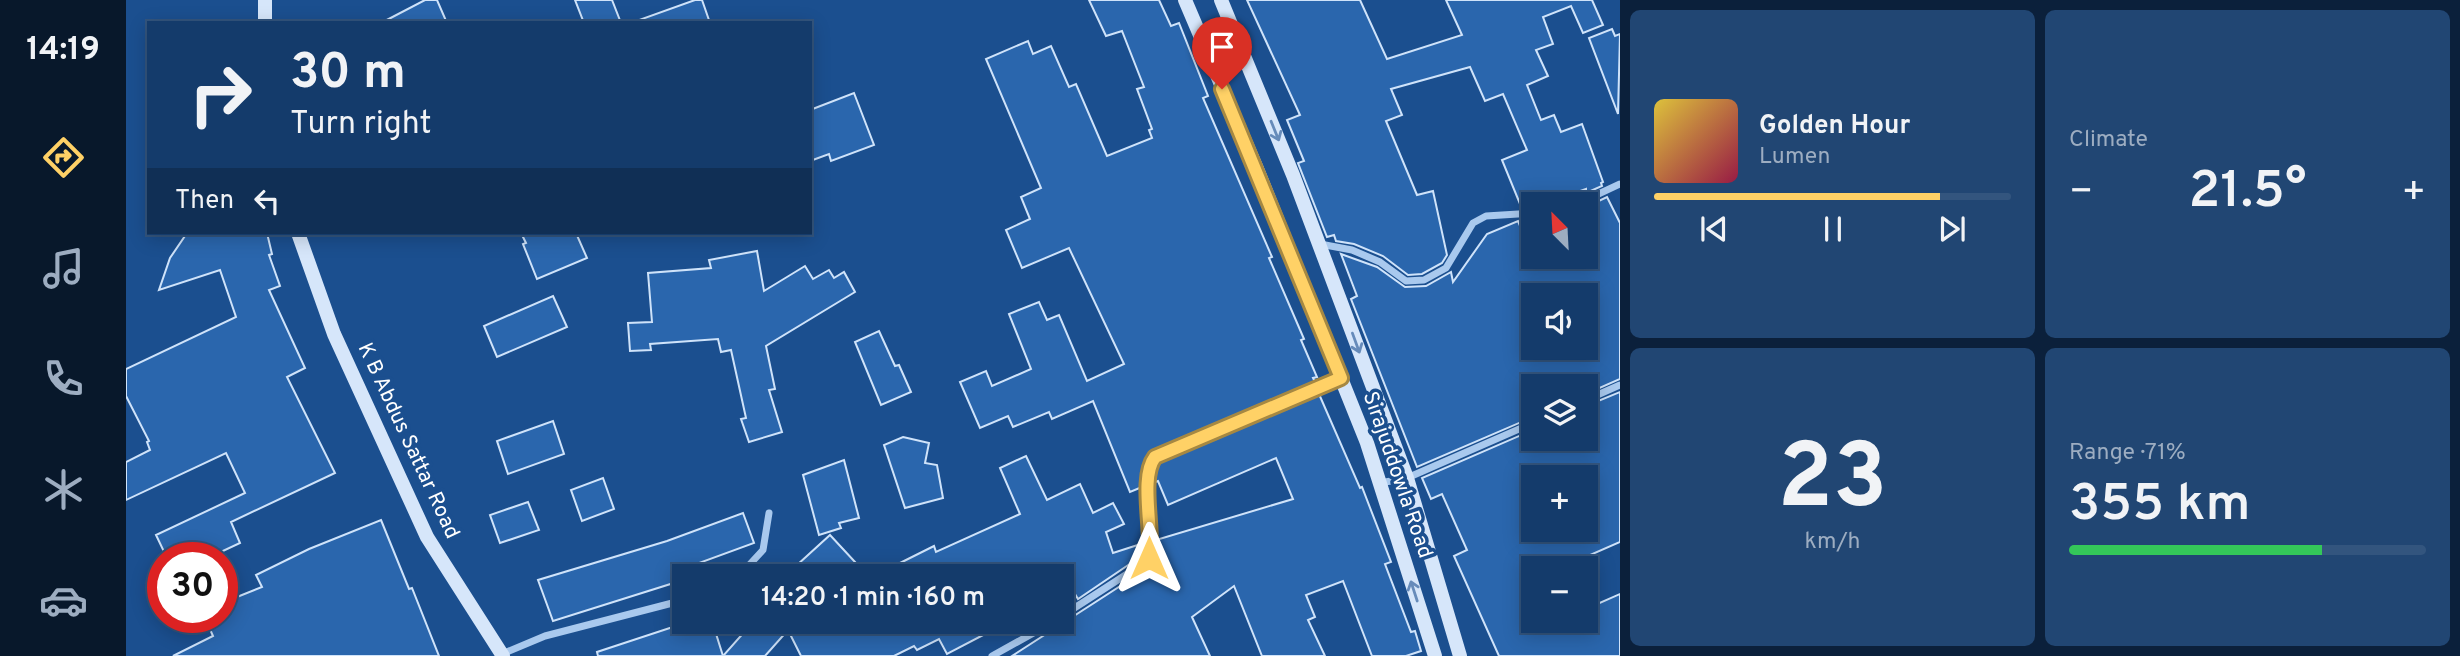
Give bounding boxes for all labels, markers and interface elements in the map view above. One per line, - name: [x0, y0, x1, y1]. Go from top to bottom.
- pin: [1192, 17, 1252, 89]
- icon: arrive: [1203, 28, 1241, 66]
- text: 14:19: [26, 31, 100, 71]
- text: 30 m: [290, 44, 406, 106]
- icon: right: [175, 49, 266, 140]
- text: Turn right: [290, 105, 432, 145]
- text: Golden Hour: [1759, 110, 1910, 143]
- one-way arrow: [1270, 119, 1283, 141]
- text: Climate: [2069, 126, 2148, 155]
- icon: directions: [39, 133, 88, 182]
- text: Lumen: [1759, 143, 1830, 172]
- text: 21.5°: [2189, 160, 2306, 226]
- text: −: [2069, 169, 2094, 218]
- text: +: [2401, 169, 2426, 218]
- icon: left: [248, 182, 286, 220]
- text: Then: [175, 185, 234, 218]
- north arrow: [1521, 192, 1598, 270]
- map controls: [1521, 192, 1598, 633]
- icon: previous: [1695, 210, 1733, 248]
- icon: pause: [1814, 210, 1852, 248]
- icon: next: [1933, 210, 1971, 248]
- icon: music: [39, 244, 88, 293]
- button: sound: [1521, 283, 1598, 360]
- one-way arrow: [1351, 332, 1363, 354]
- street label: K B Abdus Sattar Road: [351, 339, 465, 543]
- icon: phone: [39, 354, 88, 403]
- button: layers: [1521, 374, 1598, 451]
- street label: Sirajuddowla Road: [1356, 388, 1438, 562]
- text: 23: [1777, 425, 1888, 540]
- text: Range · 71%: [2069, 439, 2186, 468]
- icon: climate: [39, 465, 88, 514]
- button: +: [1521, 465, 1598, 542]
- text: 355 km: [2069, 473, 2251, 539]
- position arrow: [1112, 521, 1186, 595]
- text: km/h: [1805, 528, 1860, 557]
- speed limit sign: 30: [147, 542, 238, 633]
- button: −: [1521, 556, 1598, 633]
- icon: car: [39, 576, 88, 625]
- one-way arrow: [1407, 580, 1420, 602]
- text: 14:20 · 1 min · 160 m: [761, 582, 985, 615]

